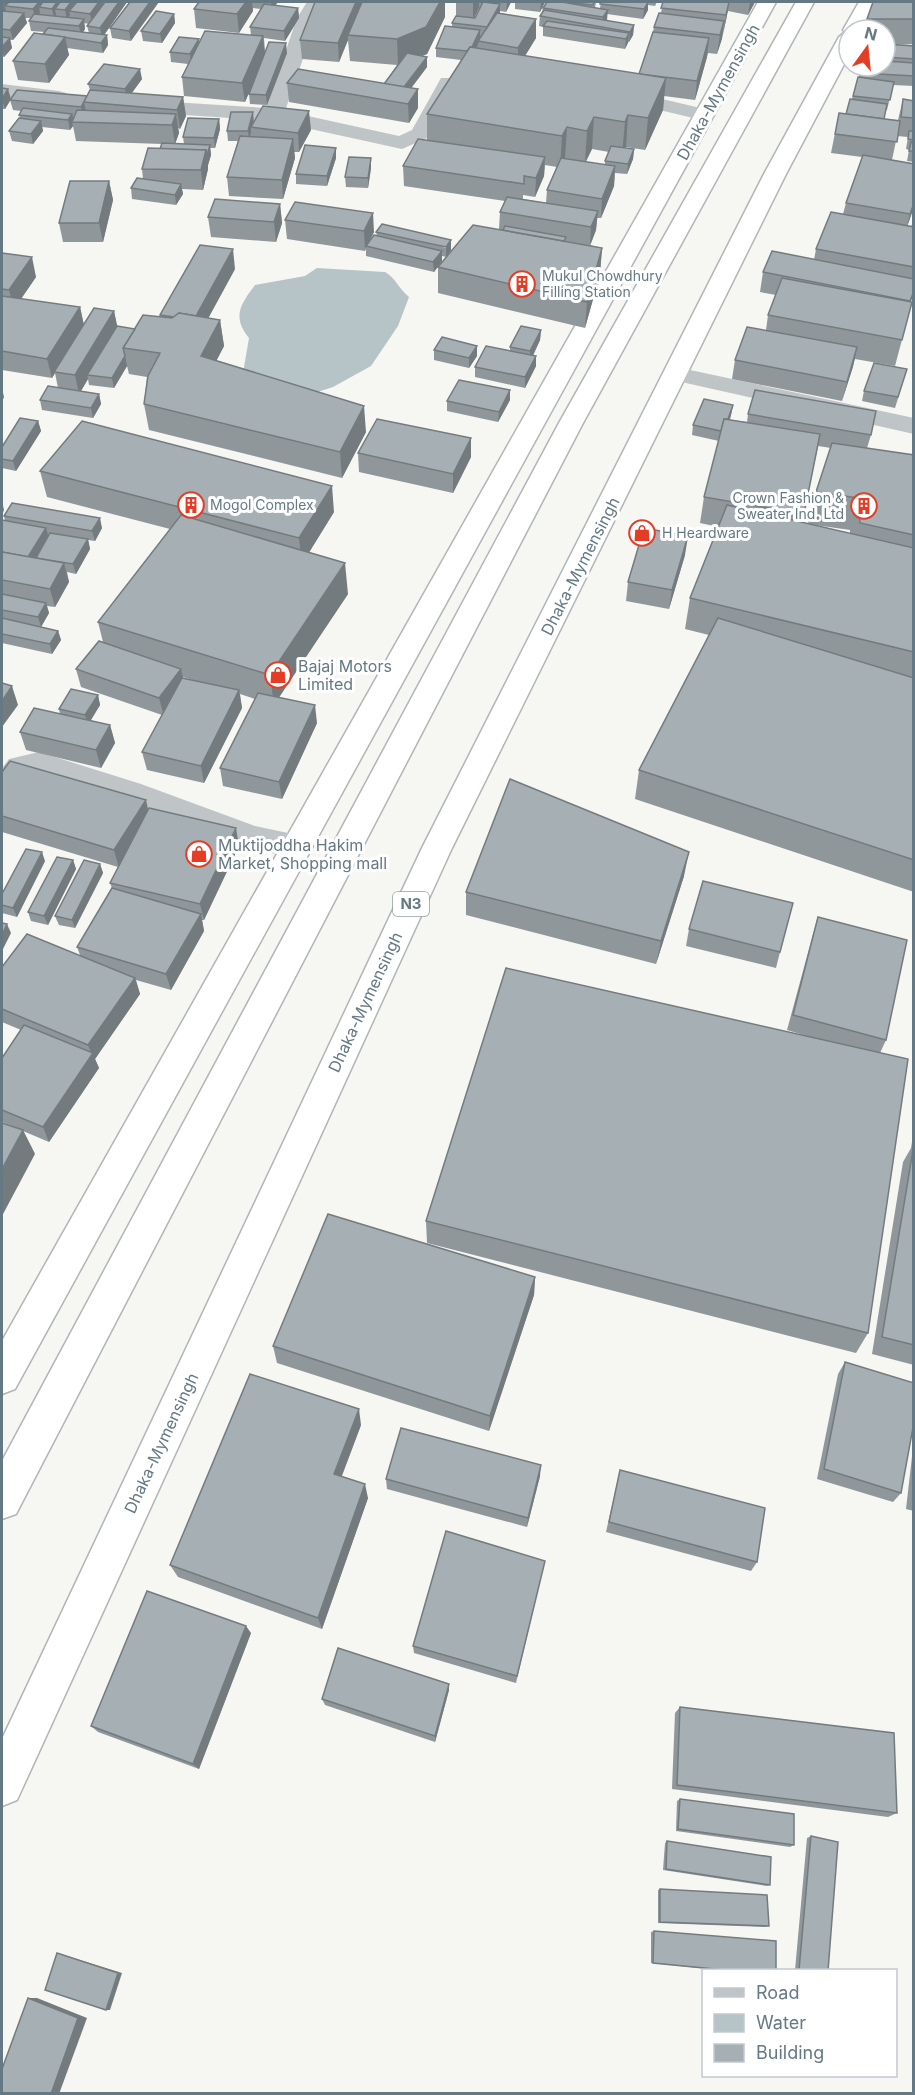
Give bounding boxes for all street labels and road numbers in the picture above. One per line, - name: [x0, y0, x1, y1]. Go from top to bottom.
- street label: Dhaka-Mymensingh: [672, 20, 764, 164]
- street label: Dhaka-Mymensingh: [536, 494, 624, 638]
- road number: N3: [393, 892, 429, 916]
- street label: Dhaka-Mymensingh: [324, 929, 406, 1075]
- street label: Dhaka-Mymensingh: [120, 1370, 202, 1516]

